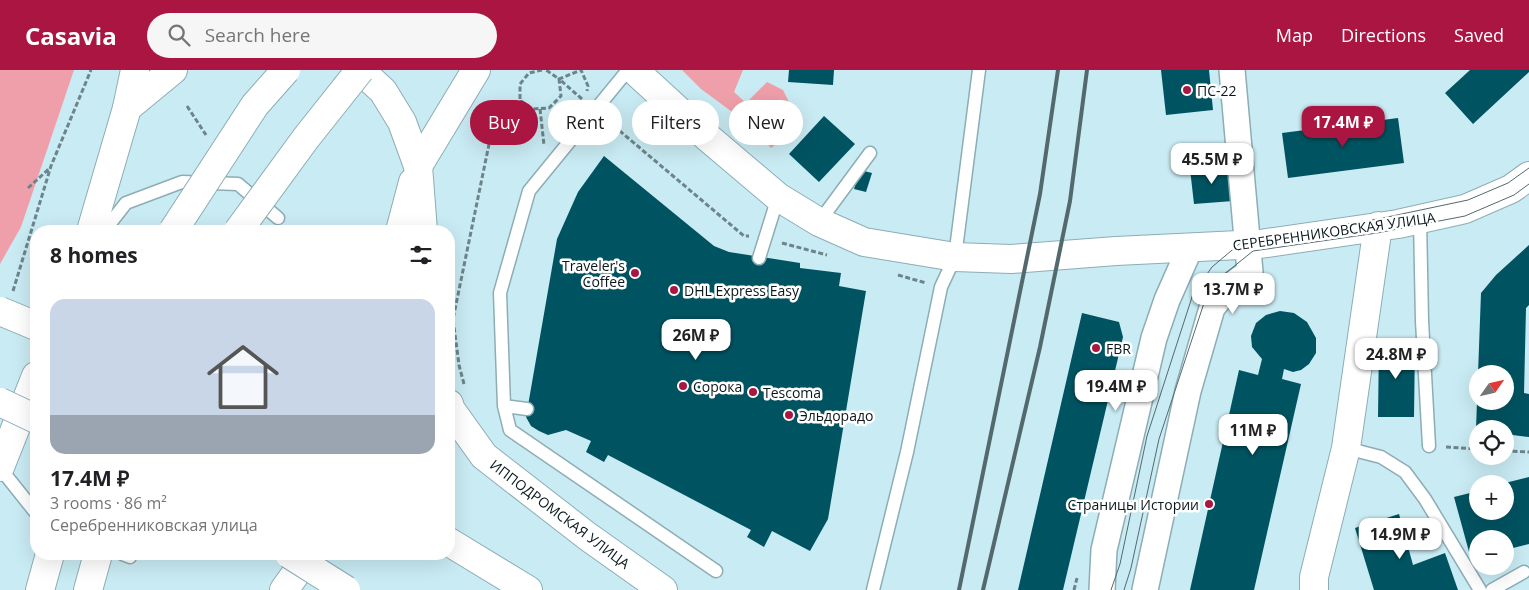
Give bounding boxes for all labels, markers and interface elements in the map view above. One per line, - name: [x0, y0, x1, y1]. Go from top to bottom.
- search box: [147, 13, 497, 58]
- text: Casavia: [25, 19, 117, 52]
- icon: search: [165, 21, 193, 49]
- text: Search here: [205, 22, 311, 48]
- text: Map: [1276, 23, 1313, 47]
- text: Directions: [1341, 23, 1426, 47]
- text: Saved: [1454, 23, 1504, 47]
- place label: ПС-22: [1197, 81, 1237, 100]
- marker: ПС-22: [1181, 84, 1193, 96]
- chip: Buy: [470, 100, 538, 145]
- chip: Rent: [548, 100, 622, 145]
- chip: Filters: [632, 100, 719, 145]
- chip: New: [729, 100, 803, 145]
- pin: 17.4M ₽: [1297, 106, 1389, 148]
- text: 17.4M ₽: [1313, 111, 1373, 133]
- pin: 45.5M ₽: [1166, 142, 1258, 185]
- text: 45.5M ₽: [1182, 148, 1242, 170]
- street label: СЕРЕБРЕННИКОВСКАЯ УЛИЦА: [1232, 207, 1437, 255]
- text: 8 homes: [50, 241, 138, 269]
- icon: filters: [407, 241, 435, 269]
- place label: Traveler's Coffee: [562, 256, 625, 291]
- marker: Traveler's Coffee: [629, 267, 641, 279]
- pin: 13.7M ₽: [1187, 272, 1279, 315]
- text: 13.7M ₽: [1203, 278, 1263, 300]
- place label: DHL Express Easy: [684, 281, 800, 300]
- marker: DHL Express Easy: [668, 284, 680, 296]
- pin: 26M ₽: [661, 318, 731, 361]
- text: 26M ₽: [673, 324, 719, 346]
- icon: home: [198, 332, 288, 422]
- pin: 24.8M ₽: [1350, 338, 1442, 380]
- place label: FBR: [1106, 339, 1131, 358]
- marker: FBR: [1090, 342, 1102, 354]
- text: 24.8M ₽: [1366, 343, 1426, 365]
- north arrow: [1469, 365, 1514, 410]
- map controls: [1469, 365, 1514, 575]
- pin: 19.4M ₽: [1070, 370, 1162, 412]
- text: 19.4M ₽: [1086, 375, 1146, 397]
- place label: Сорока: [693, 377, 742, 396]
- marker: Сорока: [677, 380, 689, 392]
- place label: Tescoma: [763, 383, 821, 402]
- marker: Tescoma: [747, 386, 759, 398]
- place label: Эльдорадо: [799, 406, 873, 425]
- marker: Эльдорадо: [783, 409, 795, 421]
- pin: 11M ₽: [1218, 414, 1288, 456]
- text: 11M ₽: [1230, 419, 1276, 441]
- button: locate: [1469, 420, 1514, 465]
- street label: ИППОДРОМСКАЯ УЛИЦА: [486, 455, 634, 573]
- text: 17.4M ₽: [50, 464, 130, 492]
- button: +: [1469, 475, 1514, 520]
- text: 3 rooms · 86 m²: [50, 492, 167, 514]
- place label: Страницы Истории: [1068, 495, 1199, 514]
- marker: Страницы Истории: [1203, 498, 1215, 510]
- text: Серебренниковская улица: [50, 514, 258, 536]
- pin: 14.9M ₽: [1354, 518, 1446, 560]
- text: 14.9M ₽: [1370, 523, 1430, 545]
- button: −: [1469, 530, 1514, 575]

